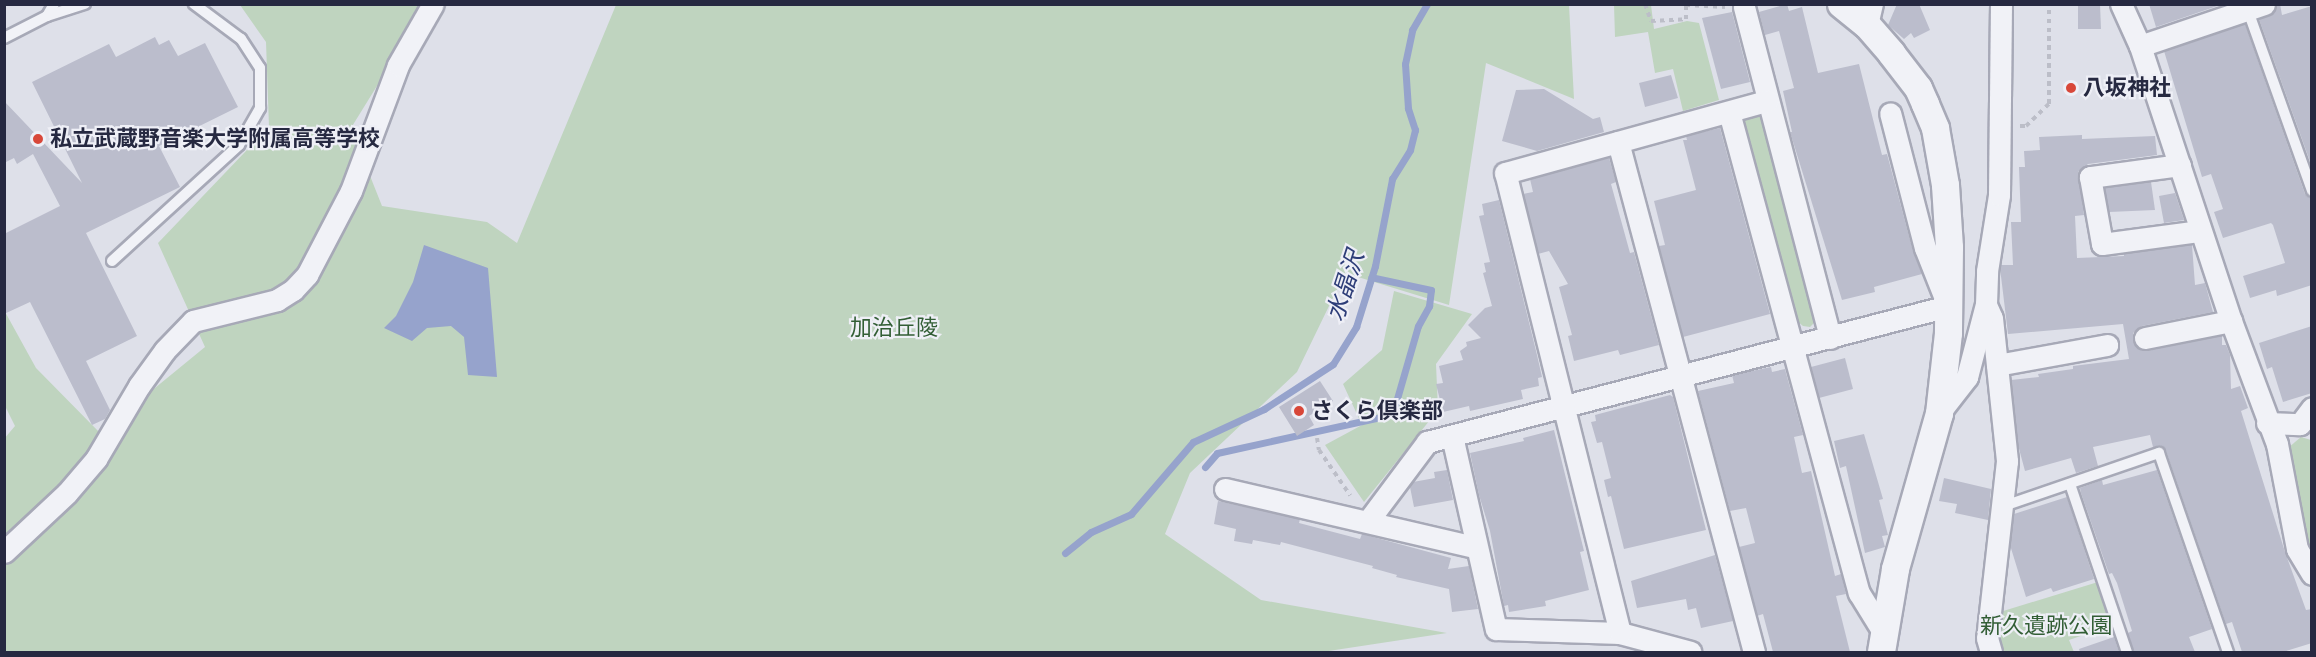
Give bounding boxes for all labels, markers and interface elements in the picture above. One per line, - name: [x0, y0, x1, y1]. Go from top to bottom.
- place label: 八坂神社: [2083, 75, 2171, 101]
- marker: 八坂神社: [2064, 81, 2078, 95]
- place label: 私立武蔵野音楽大学附属高等学校: [50, 126, 380, 152]
- marker: 私立武蔵野音楽大学附属高等学校: [31, 132, 45, 146]
- water label: 水晶沢: [1320, 247, 1370, 325]
- park label: 加治丘陵: [850, 315, 938, 341]
- place label: さくら倶楽部: [1311, 398, 1443, 424]
- marker: さくら倶楽部: [1292, 404, 1306, 418]
- park label: 新久遺跡公園: [1980, 613, 2112, 639]

